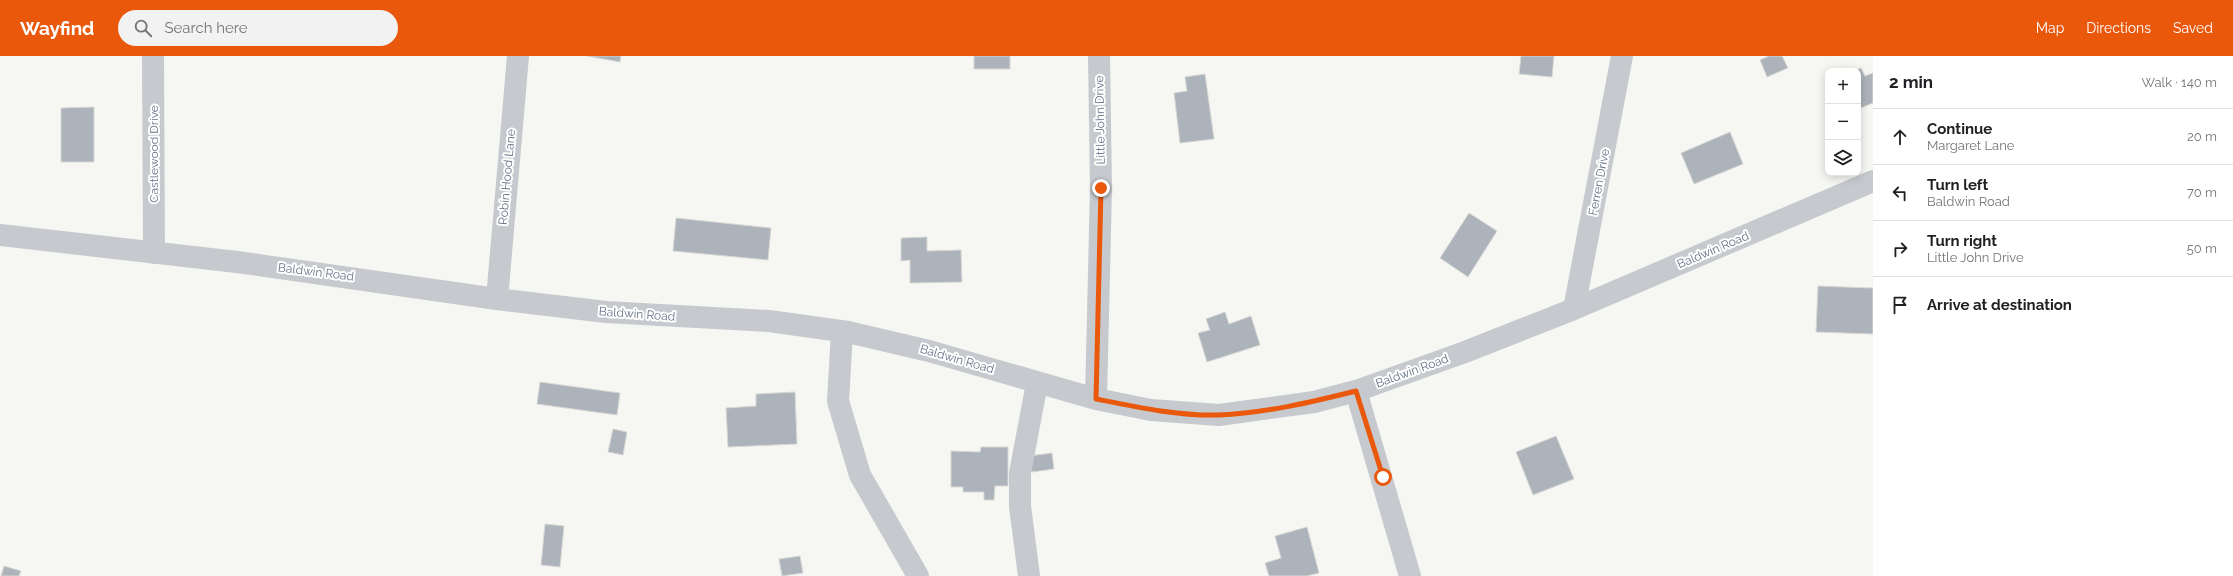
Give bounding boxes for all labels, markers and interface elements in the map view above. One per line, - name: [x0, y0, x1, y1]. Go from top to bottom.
- search box: [118, 10, 398, 46]
- text: Wayfind: [20, 17, 94, 39]
- icon: search: [132, 17, 154, 39]
- text: Search here: [164, 19, 248, 37]
- text: Map: [2036, 20, 2064, 36]
- text: Directions: [2086, 20, 2151, 36]
- text: Saved: [2173, 20, 2213, 36]
- map controls: [1825, 68, 1861, 176]
- button: +: [1825, 68, 1861, 104]
- text: 2 min: [1889, 72, 1933, 92]
- street label: Little John Drive: [1092, 75, 1108, 165]
- text: Walk · 140 m: [2142, 75, 2217, 90]
- button: −: [1825, 104, 1861, 140]
- street label: Castlewood Drive: [147, 105, 161, 203]
- text: Continue: [1927, 120, 1992, 138]
- icon: ahead: [1889, 126, 1911, 148]
- street label: Robin Hood Lane: [496, 129, 518, 225]
- text: 20 m: [2187, 129, 2217, 144]
- text: Margaret Lane: [1927, 138, 2014, 153]
- button: layers: [1825, 140, 1861, 176]
- street label: Ferren Drive: [1586, 147, 1612, 217]
- text: Turn left: [1927, 176, 1988, 194]
- route end: [1092, 179, 1110, 197]
- icon: left: [1889, 182, 1911, 204]
- text: 70 m: [2187, 185, 2217, 200]
- text: Baldwin Road: [1927, 194, 2010, 209]
- street label: Baldwin Road: [1675, 229, 1751, 271]
- text: Turn right: [1927, 232, 1997, 250]
- icon: right: [1889, 238, 1911, 260]
- text: 50 m: [2187, 241, 2217, 256]
- text: Little John Drive: [1927, 250, 2024, 265]
- street label: Baldwin Road: [277, 260, 355, 284]
- icon: arrive: [1889, 294, 1911, 316]
- text: Arrive at destination: [1927, 296, 2072, 314]
- street label: Baldwin Road: [598, 304, 676, 324]
- street label: Baldwin Road: [918, 342, 996, 376]
- street label: Baldwin Road: [1374, 351, 1450, 391]
- route start: [1374, 468, 1392, 486]

